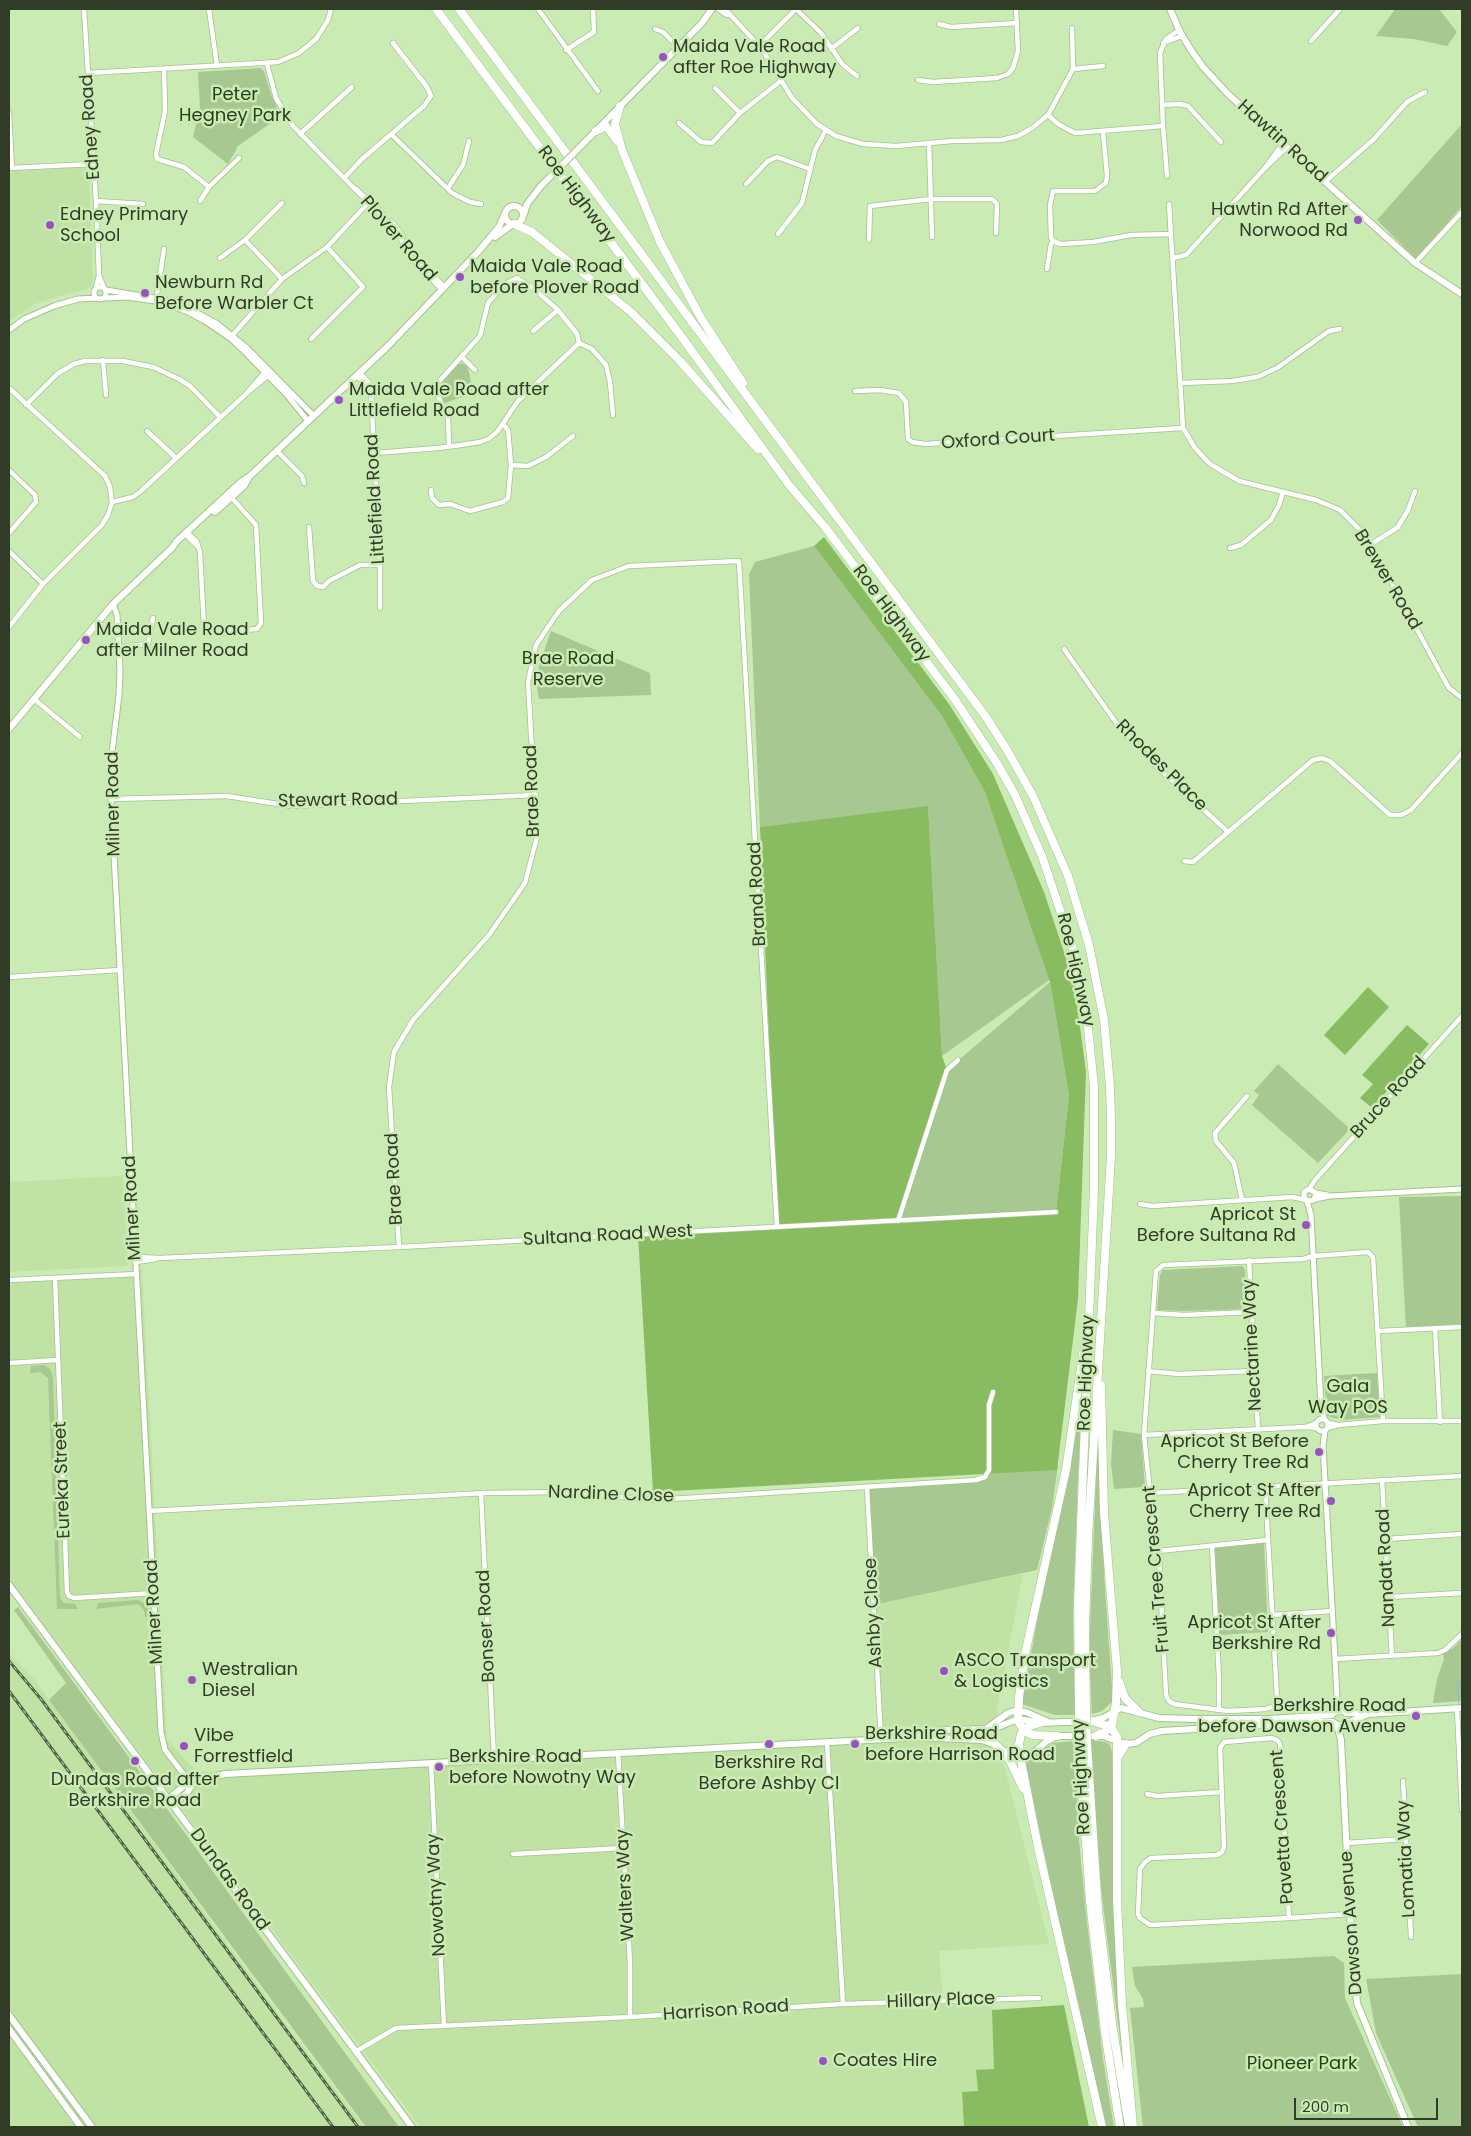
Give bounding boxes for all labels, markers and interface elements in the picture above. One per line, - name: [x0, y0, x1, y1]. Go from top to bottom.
- place label: Maida Vale Road after Roe Highway: [673, 36, 836, 78]
- marker: Maida Vale Road after Roe Highway: [657, 51, 669, 63]
- street label: Edney Road: [77, 73, 105, 181]
- park label: Peter Hegney Park: [179, 84, 291, 126]
- street label: Hawtin Road: [1233, 96, 1331, 188]
- street label: Roe Highway: [532, 142, 620, 248]
- street label: Plover Road: [355, 192, 441, 286]
- place label: Hawtin Rd After Norwood Rd: [1211, 199, 1348, 242]
- place label: Edney Primary School: [60, 204, 188, 246]
- marker: Hawtin Rd After Norwood Rd: [1352, 214, 1364, 226]
- marker: Edney Primary School: [44, 219, 56, 231]
- place label: Maida Vale Road before Plover Road: [470, 256, 639, 298]
- marker: Maida Vale Road before Plover Road: [454, 271, 466, 283]
- place label: Newburn Rd Before Warbler Ct: [155, 272, 313, 314]
- marker: Newburn Rd Before Warbler Ct: [139, 287, 151, 299]
- place label: Maida Vale Road after Littlefield Road: [349, 379, 549, 422]
- marker: Maida Vale Road after Littlefield Road: [333, 394, 345, 406]
- street label: Oxford Court: [940, 425, 1056, 455]
- street label: Littlefield Road: [362, 433, 390, 565]
- street label: Brewer Road: [1349, 526, 1425, 634]
- street label: Roe Highway: [847, 561, 935, 667]
- place label: Maida Vale Road after Milner Road: [96, 619, 249, 662]
- marker: Maida Vale Road after Milner Road: [80, 634, 92, 646]
- park label: Brae Road Reserve: [522, 648, 614, 691]
- street label: Rhodes Place: [1111, 716, 1211, 816]
- street label: Brae Road: [521, 744, 545, 838]
- street label: Milner Road: [102, 751, 126, 857]
- street label: Stewart Road: [278, 789, 398, 813]
- street label: Brand Road: [744, 841, 772, 947]
- street label: Roe Highway: [1051, 911, 1099, 1029]
- street label: Bruce Road: [1347, 1053, 1431, 1143]
- street label: Brae Road: [382, 1132, 408, 1226]
- street label: Milner Road: [119, 1155, 147, 1261]
- place label: Apricot St Before Sultana Rd: [1137, 1204, 1296, 1246]
- marker: Apricot St Before Sultana Rd: [1300, 1219, 1312, 1231]
- street label: Sultana Road West: [523, 1221, 693, 1251]
- street label: Nectarine Way: [1239, 1279, 1267, 1411]
- street label: Roe Highway: [1074, 1315, 1100, 1431]
- park label: Gala Way POS: [1308, 1376, 1388, 1418]
- street label: Eureka Street: [50, 1421, 76, 1539]
- place label: Apricot St Before Cherry Tree Rd: [1160, 1431, 1309, 1474]
- marker: Apricot St Before Cherry Tree Rd: [1313, 1446, 1325, 1458]
- place label: Apricot St After Cherry Tree Rd: [1187, 1480, 1321, 1522]
- street label: Nardine Close: [548, 1482, 674, 1508]
- street label: Fruit Tree Crescent: [1139, 1484, 1175, 1654]
- marker: Apricot St After Cherry Tree Rd: [1325, 1495, 1337, 1507]
- street label: Nandat Road: [1373, 1508, 1401, 1628]
- street label: Ashby Close: [860, 1557, 888, 1669]
- street label: Milner Road: [141, 1559, 169, 1665]
- street label: Bonser Road: [473, 1569, 501, 1683]
- place label: Apricot St After Berkshire Rd: [1187, 1612, 1321, 1655]
- marker: Apricot St After Berkshire Rd: [1325, 1627, 1337, 1639]
- place label: ASCO Transport & Logistics: [954, 1650, 1096, 1692]
- place label: Westralian Diesel: [202, 1659, 298, 1702]
- marker: ASCO Transport & Logistics: [938, 1665, 950, 1677]
- marker: Westralian Diesel: [186, 1674, 198, 1686]
- place label: Berkshire Road before Dawson Avenue: [1198, 1695, 1406, 1738]
- marker: Berkshire Road before Dawson Avenue: [1410, 1710, 1422, 1722]
- street label: Roe Highway: [1068, 1718, 1096, 1836]
- place label: Berkshire Road before Harrison Road: [865, 1723, 1055, 1766]
- place label: Vibe Forrestfield: [194, 1725, 293, 1768]
- marker: Berkshire Rd Before Ashby Cl: [763, 1738, 775, 1750]
- marker: Berkshire Road before Harrison Road: [849, 1738, 861, 1750]
- marker: Vibe Forrestfield: [178, 1740, 190, 1752]
- place label: Berkshire Road before Nowotny Way: [449, 1746, 636, 1788]
- street label: Pavetta Crescent: [1267, 1749, 1299, 1905]
- place label: Berkshire Rd Before Ashby Cl: [699, 1752, 839, 1795]
- marker: Dundas Road after Berkshire Road: [129, 1755, 141, 1767]
- marker: Berkshire Road before Nowotny Way: [433, 1761, 445, 1773]
- place label: Dundas Road after Berkshire Road: [51, 1769, 219, 1812]
- street label: Lomatia Way: [1393, 1800, 1421, 1918]
- street label: Dundas Road: [185, 1825, 273, 1935]
- street label: Walters Way: [612, 1828, 640, 1942]
- street label: Nowotny Way: [423, 1833, 451, 1957]
- street label: Dawson Avenue: [1336, 1850, 1368, 1996]
- street label: Hillary Place: [886, 1988, 996, 2014]
- street label: Harrison Road: [662, 1996, 790, 2026]
- place label: Coates Hire: [833, 2050, 937, 2072]
- park label: Pioneer Park: [1247, 2053, 1357, 2075]
- marker: Coates Hire: [817, 2055, 829, 2067]
- scale bar: [1296, 2088, 1440, 2120]
- text: 200 m: [1302, 2096, 1349, 2117]

